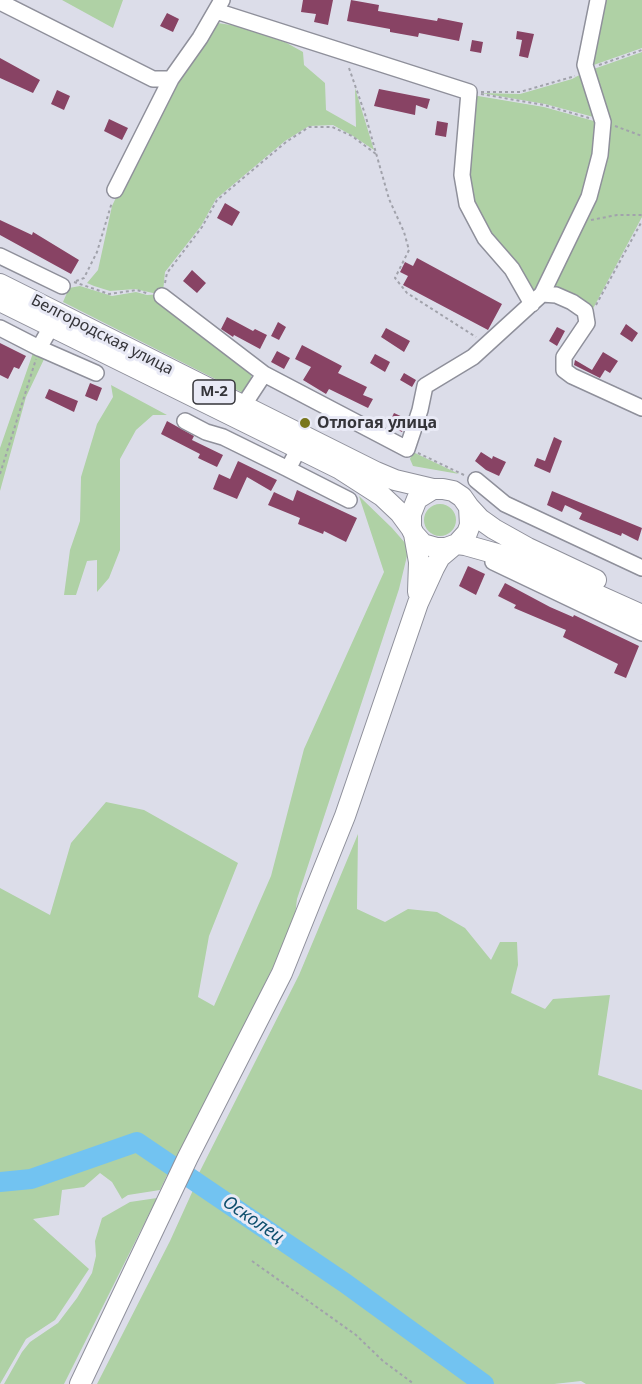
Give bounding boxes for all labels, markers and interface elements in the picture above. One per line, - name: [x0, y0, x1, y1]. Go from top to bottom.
- street label: Белгородская улица: [28, 291, 176, 379]
- road number: М-2: [193, 380, 235, 404]
- place label: Отлогая улица: [317, 413, 437, 433]
- marker: Отлогая улица: [298, 416, 312, 430]
- water label: Осколец: [218, 1192, 288, 1248]

